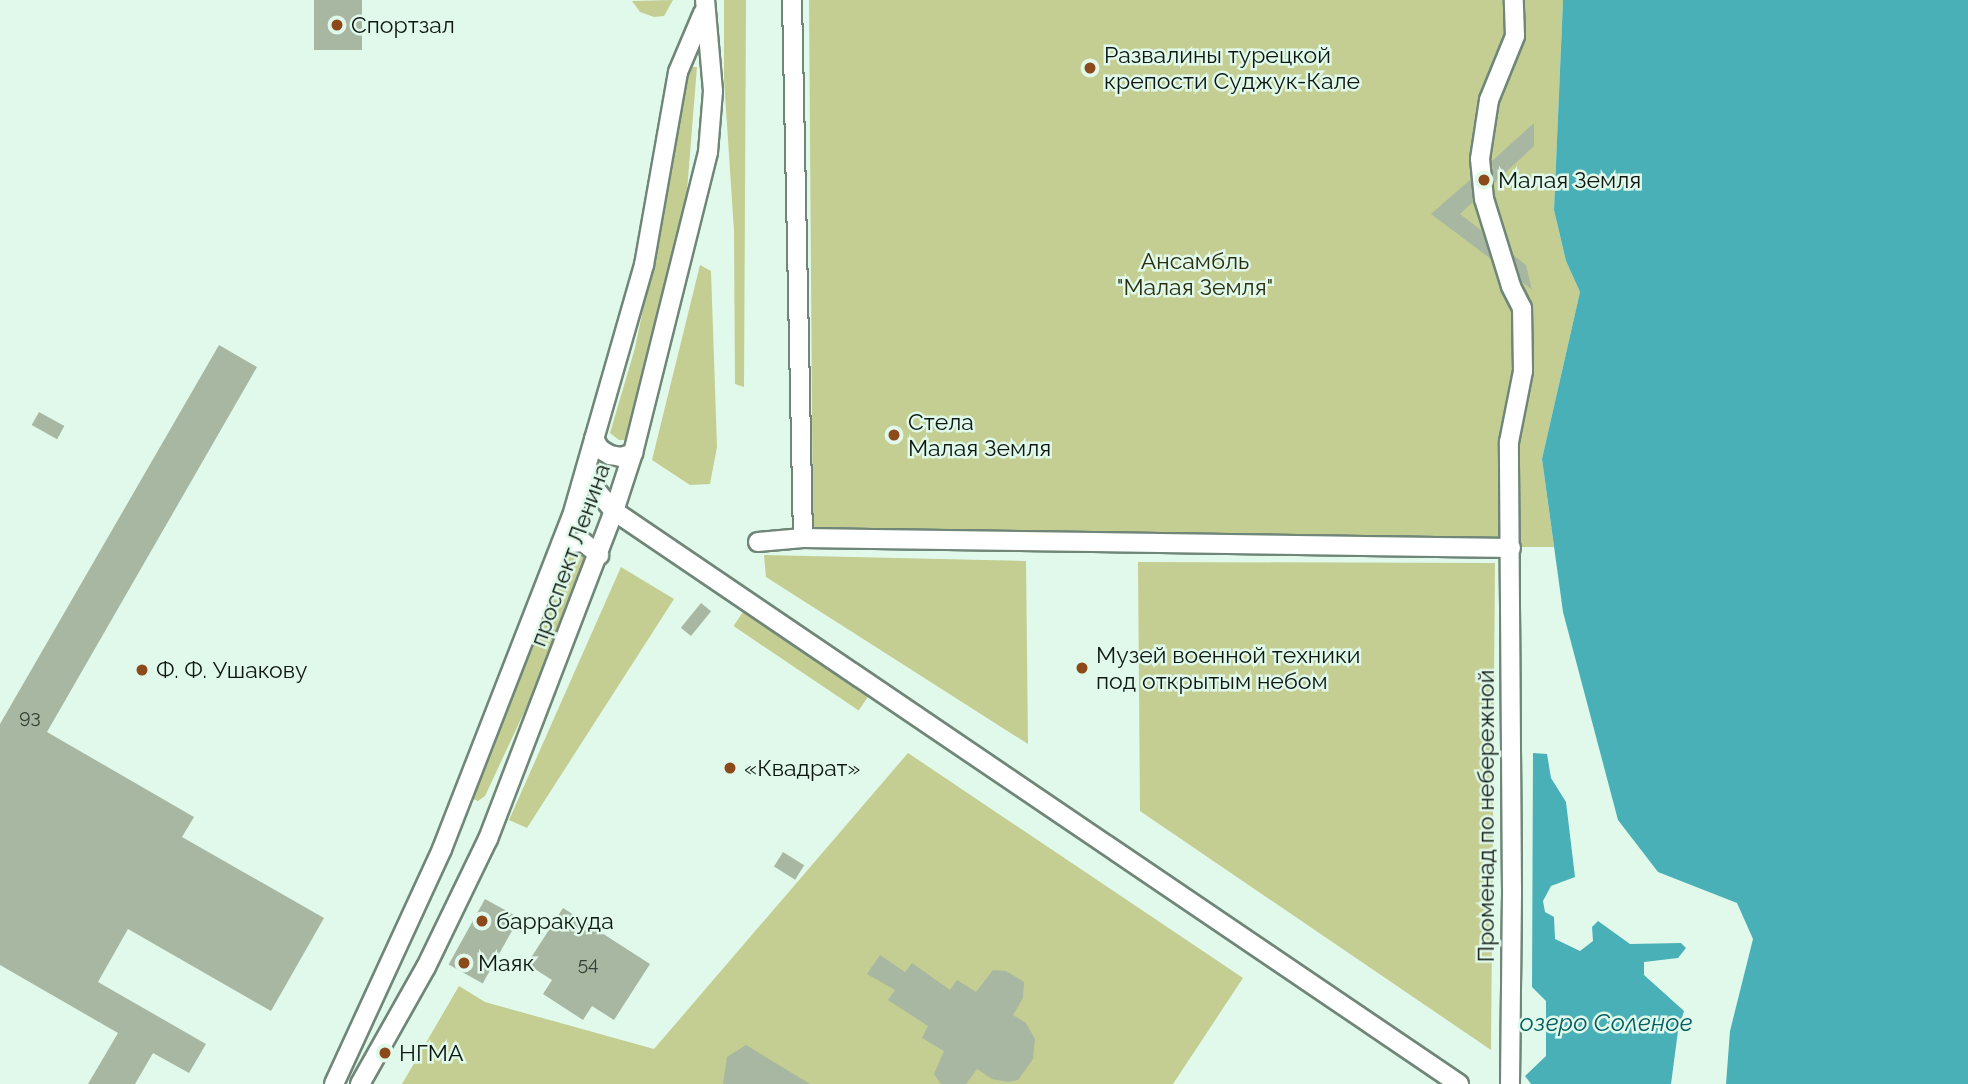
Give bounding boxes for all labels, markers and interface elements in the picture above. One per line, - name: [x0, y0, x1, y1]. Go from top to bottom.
- place label: Спортзал: [351, 11, 455, 39]
- marker: Спортзал: [329, 17, 345, 33]
- place label: Развалины турецкой крепости Суджук-Кале: [1104, 41, 1360, 95]
- marker: Развалины турецкой крепости Суджук-Кале: [1082, 60, 1098, 76]
- place label: Малая Земля: [1498, 166, 1641, 194]
- marker: Малая Земля: [1476, 172, 1492, 188]
- park label: Ансамбль "Малая Земля": [1117, 247, 1273, 301]
- place label: Стела Малая Земля: [908, 408, 1051, 462]
- marker: Стела Малая Земля: [886, 427, 902, 443]
- street label: проспект Ленина: [524, 460, 616, 650]
- place label: Музей военной техники под открытым небом: [1096, 641, 1361, 695]
- place label: Ф. Ф. Ушакову: [156, 656, 308, 684]
- marker: Музей военной техники под открытым небом: [1074, 660, 1090, 676]
- marker: Ф. Ф. Ушакову: [134, 662, 150, 678]
- street label: Променад по небережной: [1472, 670, 1500, 962]
- house number: 93: [19, 706, 41, 728]
- place label: «Квадрат»: [744, 754, 860, 782]
- marker: «Квадрат»: [722, 760, 738, 776]
- place label: барракуда: [496, 907, 614, 935]
- marker: барракуда: [474, 913, 490, 929]
- place label: Маяк: [478, 949, 534, 977]
- house number: 54: [578, 953, 598, 975]
- marker: Маяк: [456, 955, 472, 971]
- water label: озеро Соленое: [1519, 1009, 1693, 1037]
- place label: НГМА: [399, 1039, 464, 1067]
- marker: НГМА: [377, 1045, 393, 1061]

